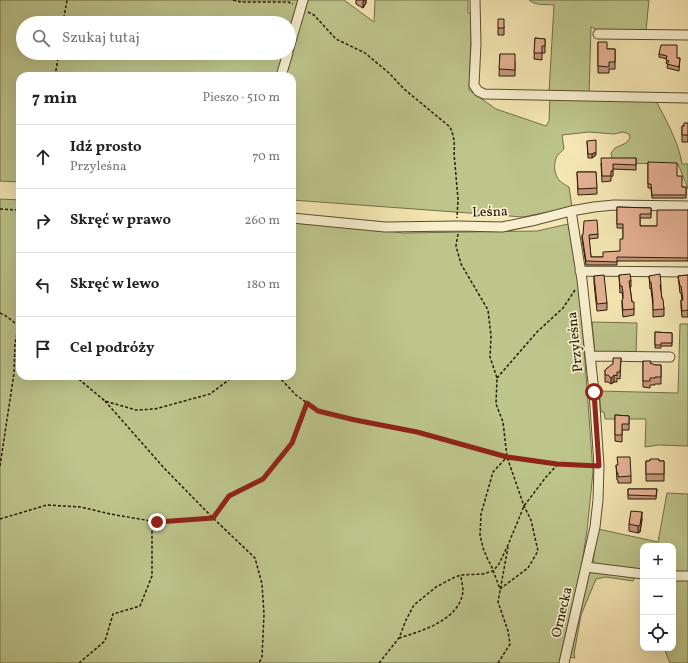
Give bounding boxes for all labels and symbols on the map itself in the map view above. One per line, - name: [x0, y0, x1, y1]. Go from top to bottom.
- street label: Leśna: [472, 202, 508, 223]
- street label: Przyleśna: [563, 311, 588, 373]
- route start: [585, 383, 603, 401]
- route end: [148, 513, 166, 531]
- street label: Ornecka: [547, 585, 578, 640]

